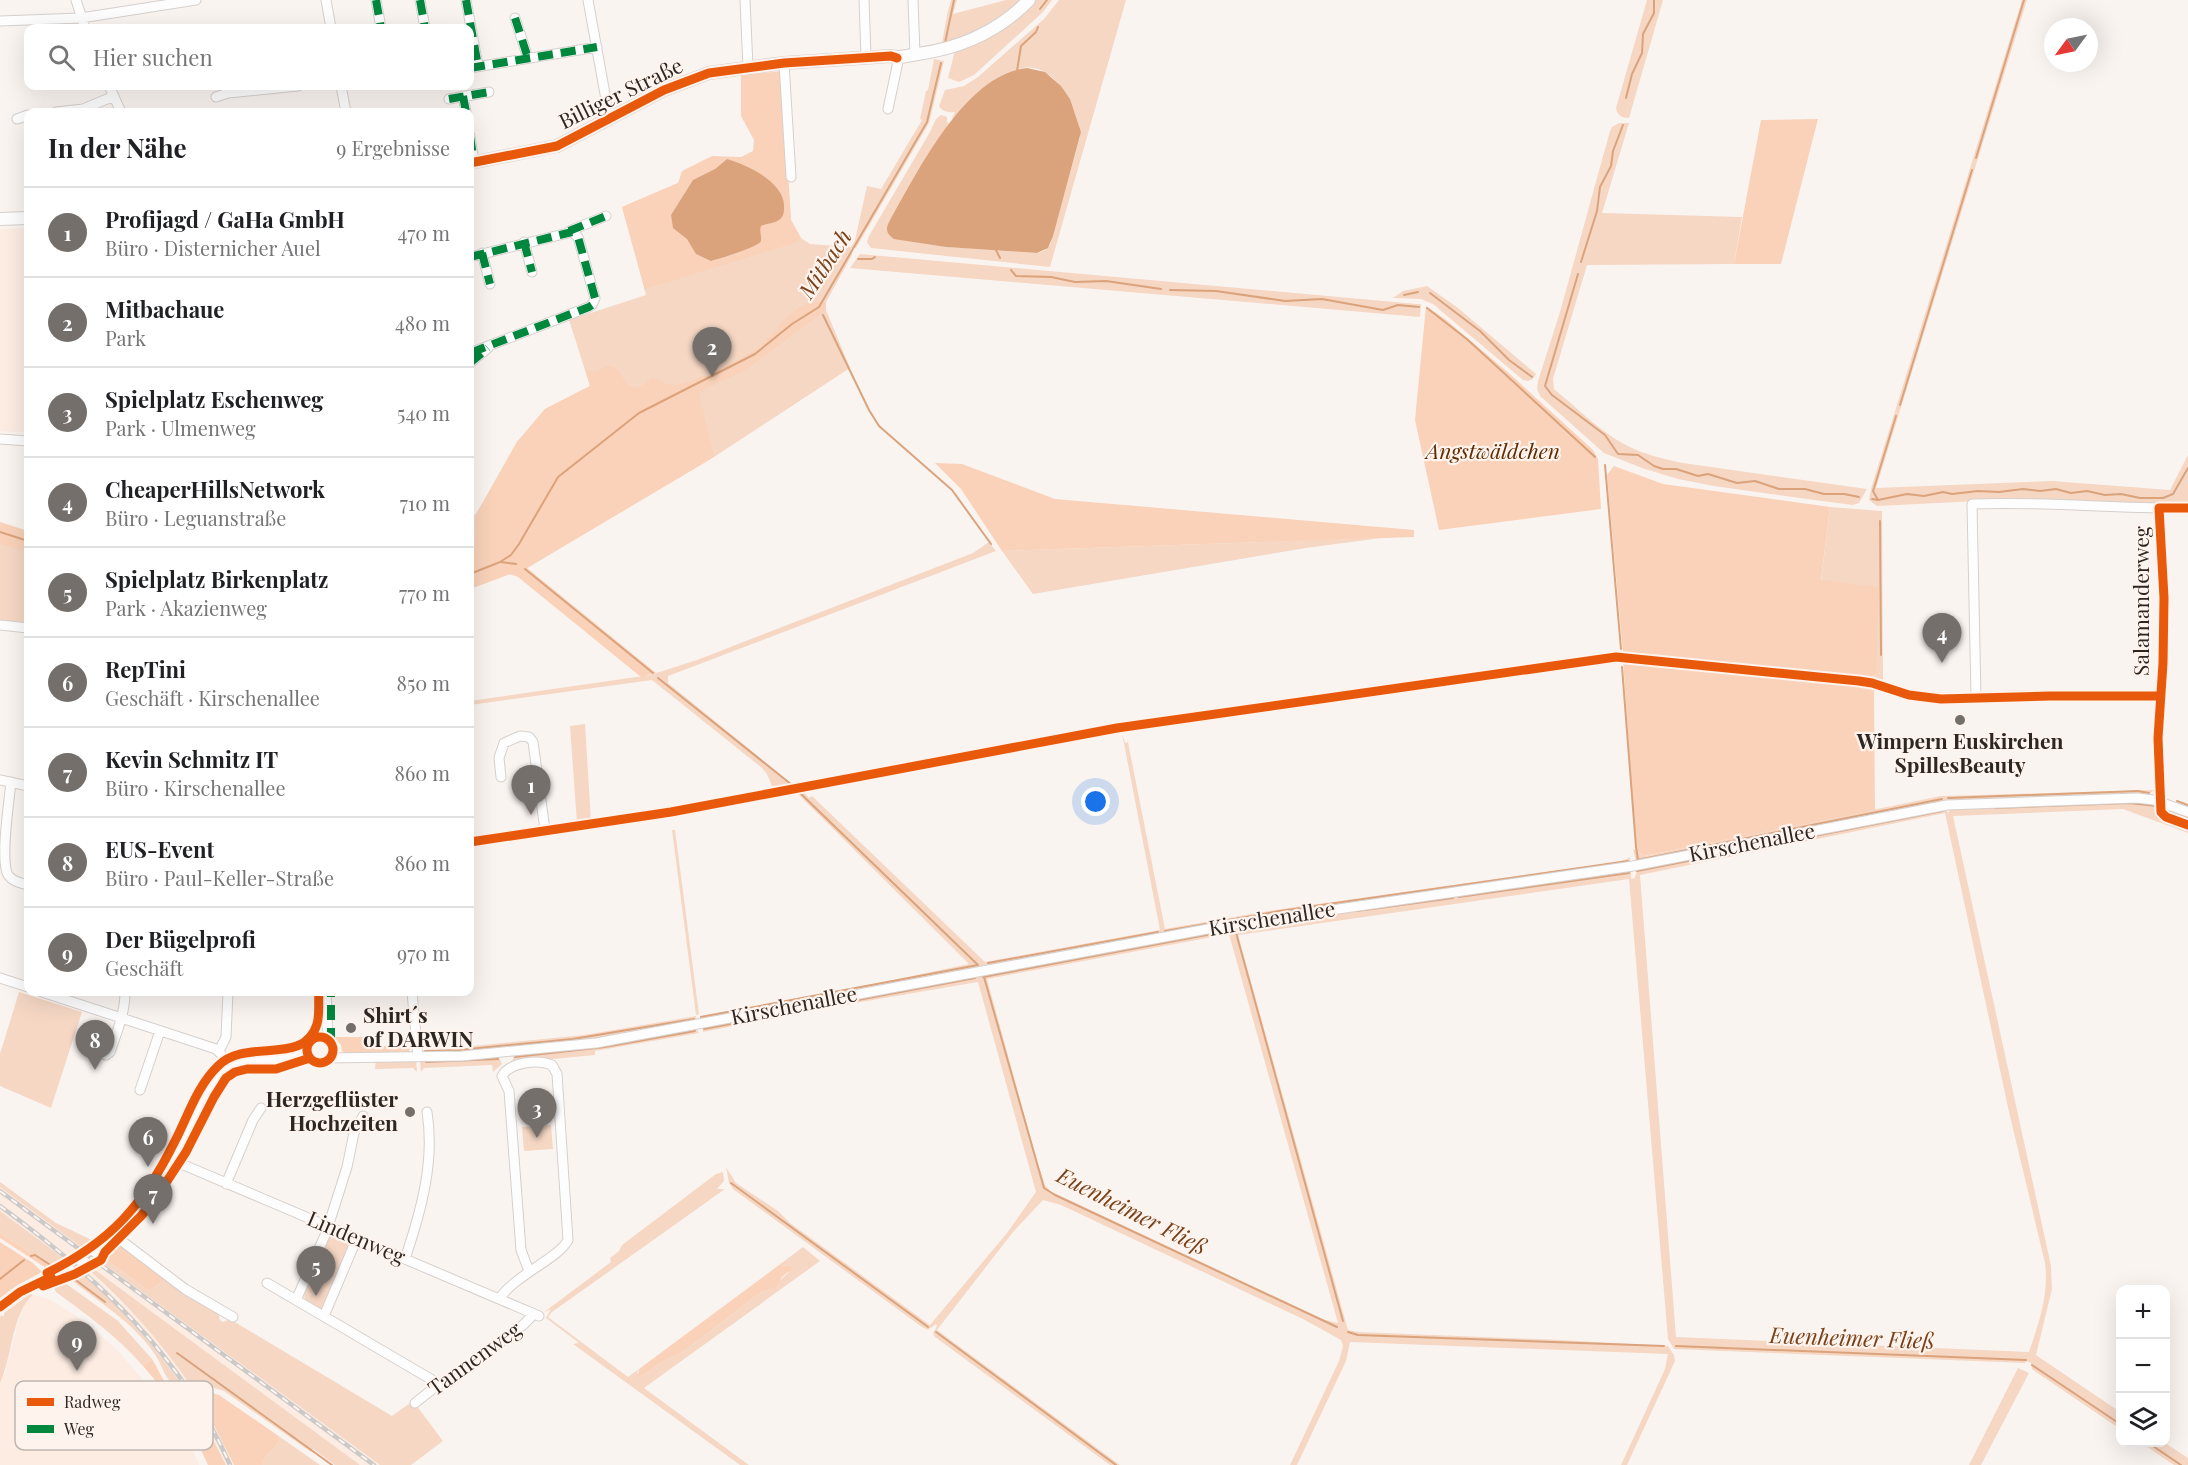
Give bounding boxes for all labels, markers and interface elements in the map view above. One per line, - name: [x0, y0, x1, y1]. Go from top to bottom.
- north arrow: [2044, 18, 2098, 72]
- search box: [24, 24, 474, 90]
- icon: search: [45, 41, 78, 74]
- text: Hier suchen: [93, 42, 213, 72]
- street label: Billiger Straße: [554, 50, 687, 134]
- text: In der Nähe: [48, 130, 187, 165]
- text: 9 Ergebnisse: [336, 134, 450, 161]
- text: Profijagd / GaHa GmbH: [105, 204, 345, 234]
- text: 1: [64, 219, 71, 246]
- text: 470 m: [398, 219, 450, 246]
- water label: Mitbach: [790, 223, 858, 305]
- text: Büro · Disternicher Auel: [105, 234, 321, 261]
- text: Mitbachaue: [105, 294, 224, 324]
- text: 2: [62, 309, 73, 336]
- text: 480 m: [395, 309, 450, 336]
- text: Park: [105, 324, 146, 351]
- pin: 2: [692, 328, 732, 377]
- text: Spielplatz Eschenweg: [105, 384, 324, 414]
- text: 3: [63, 399, 72, 426]
- text: 540 m: [397, 399, 450, 426]
- text: Park · Ulmenweg: [105, 414, 256, 441]
- park label: Angstwäldchen: [1424, 436, 1560, 464]
- text: CheaperHillsNetwork: [105, 474, 325, 504]
- text: 4: [62, 489, 73, 516]
- text: 710 m: [400, 489, 450, 516]
- text: Büro · Leguanstraße: [105, 504, 286, 531]
- street label: Salamanderweg: [2126, 526, 2154, 676]
- text: Spielplatz Birkenplatz: [105, 564, 328, 594]
- text: 5: [63, 579, 72, 606]
- text: 770 m: [399, 579, 450, 606]
- text: Park · Akazienweg: [105, 594, 267, 621]
- pin: 4: [1922, 614, 1962, 663]
- text: RepTini: [105, 654, 186, 684]
- text: 6: [62, 669, 73, 696]
- text: 850 m: [397, 669, 450, 696]
- text: Geschäft · Kirschenallee: [105, 684, 320, 711]
- marker: Wimpern Euskirchen SpillesBeauty: [1953, 713, 1967, 727]
- place label: Wimpern Euskirchen SpillesBeauty: [1856, 726, 2063, 778]
- text: Kevin Schmitz IT: [105, 744, 278, 774]
- text: 7: [63, 759, 72, 786]
- text: 860 m: [395, 759, 450, 786]
- pin: 1: [512, 766, 550, 815]
- text: Büro · Kirschenallee: [105, 774, 286, 801]
- your location: [1081, 787, 1110, 816]
- street label: Kirschenallee: [1686, 815, 1817, 867]
- text: EUS-Event: [105, 834, 214, 864]
- text: 8: [62, 849, 73, 876]
- text: 860 m: [395, 849, 450, 876]
- text: Büro · Paul-Keller-Straße: [105, 864, 334, 891]
- street label: Kirschenallee: [1206, 893, 1337, 941]
- text: Der Bügelprofi: [105, 924, 256, 954]
- text: 9: [62, 939, 73, 966]
- text: 970 m: [397, 939, 450, 966]
- text: Geschäft: [105, 954, 183, 981]
- street label: Kirschenallee: [728, 978, 859, 1030]
- place label: Shirt´s of DARWIN: [363, 1000, 473, 1052]
- pin: 8: [76, 1020, 115, 1070]
- marker: Shirt´s of DARWIN: [344, 1021, 358, 1035]
- place label: Herzgeflüster Hochzeiten: [266, 1084, 398, 1136]
- pin: 3: [518, 1088, 556, 1138]
- marker: Herzgeflüster Hochzeiten: [403, 1105, 417, 1119]
- pin: 6: [128, 1118, 168, 1167]
- water label: Euenheimer Fließ: [1051, 1159, 1213, 1261]
- pin: 7: [134, 1174, 172, 1224]
- street label: Lindenweg: [303, 1203, 410, 1269]
- pin: 5: [296, 1246, 336, 1296]
- map controls: [2116, 1285, 2170, 1447]
- button: +: [2116, 1285, 2170, 1339]
- street label: Tannenweg: [422, 1314, 526, 1401]
- water label: Euenheimer Fließ: [1768, 1319, 1935, 1355]
- pin: 9: [58, 1322, 97, 1371]
- button: −: [2116, 1339, 2170, 1393]
- legend: [15, 1381, 213, 1450]
- text: Radweg: [64, 1391, 121, 1412]
- button: layers: [2116, 1393, 2170, 1447]
- text: Weg: [63, 1418, 94, 1439]

